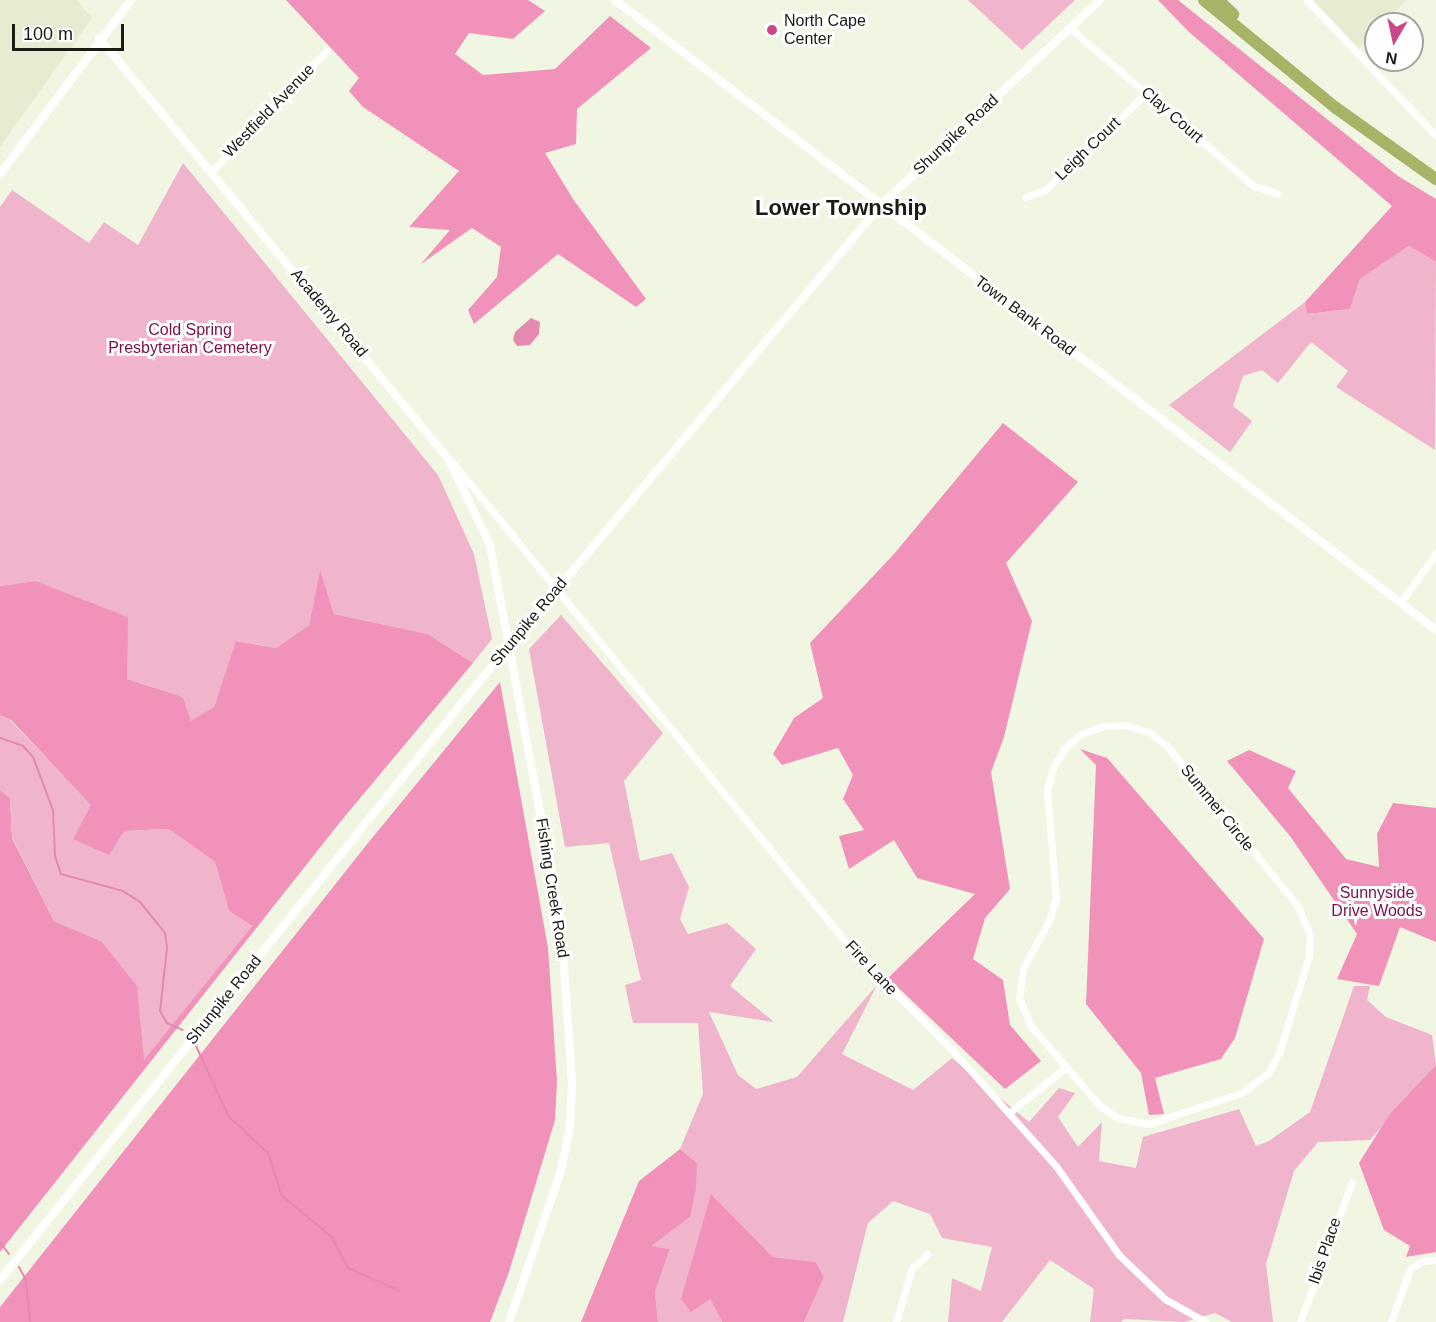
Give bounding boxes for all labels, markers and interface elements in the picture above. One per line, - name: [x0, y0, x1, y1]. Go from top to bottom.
- place label: North Cape Center: [784, 11, 866, 49]
- scale bar: [15, 12, 128, 50]
- north arrow: [1364, 12, 1424, 72]
- marker: North Cape Center: [765, 23, 779, 37]
- text: 100 m: [23, 24, 73, 44]
- text: N: [1384, 49, 1398, 68]
- street label: Westfield Avenue: [219, 60, 319, 162]
- street label: Clay Court: [1137, 83, 1207, 147]
- street label: Shunpike Road: [909, 91, 1003, 179]
- street label: Leigh Court: [1052, 113, 1124, 185]
- district label: Lower Township: [755, 195, 927, 221]
- street label: Academy Road: [286, 265, 372, 361]
- street label: Town Bank Road: [971, 272, 1079, 360]
- park label: Cold Spring Presbyterian Cemetery: [108, 320, 272, 358]
- street label: Shunpike Road: [486, 574, 572, 670]
- street label: Summer Circle: [1176, 761, 1258, 855]
- street label: Fishing Creek Road: [531, 817, 573, 959]
- park label: Sunnyside Drive Woods: [1331, 883, 1423, 921]
- street label: Fire Lane: [841, 937, 901, 999]
- street label: Shunpike Road: [182, 951, 266, 1049]
- street label: Ibis Place: [1305, 1215, 1345, 1287]

